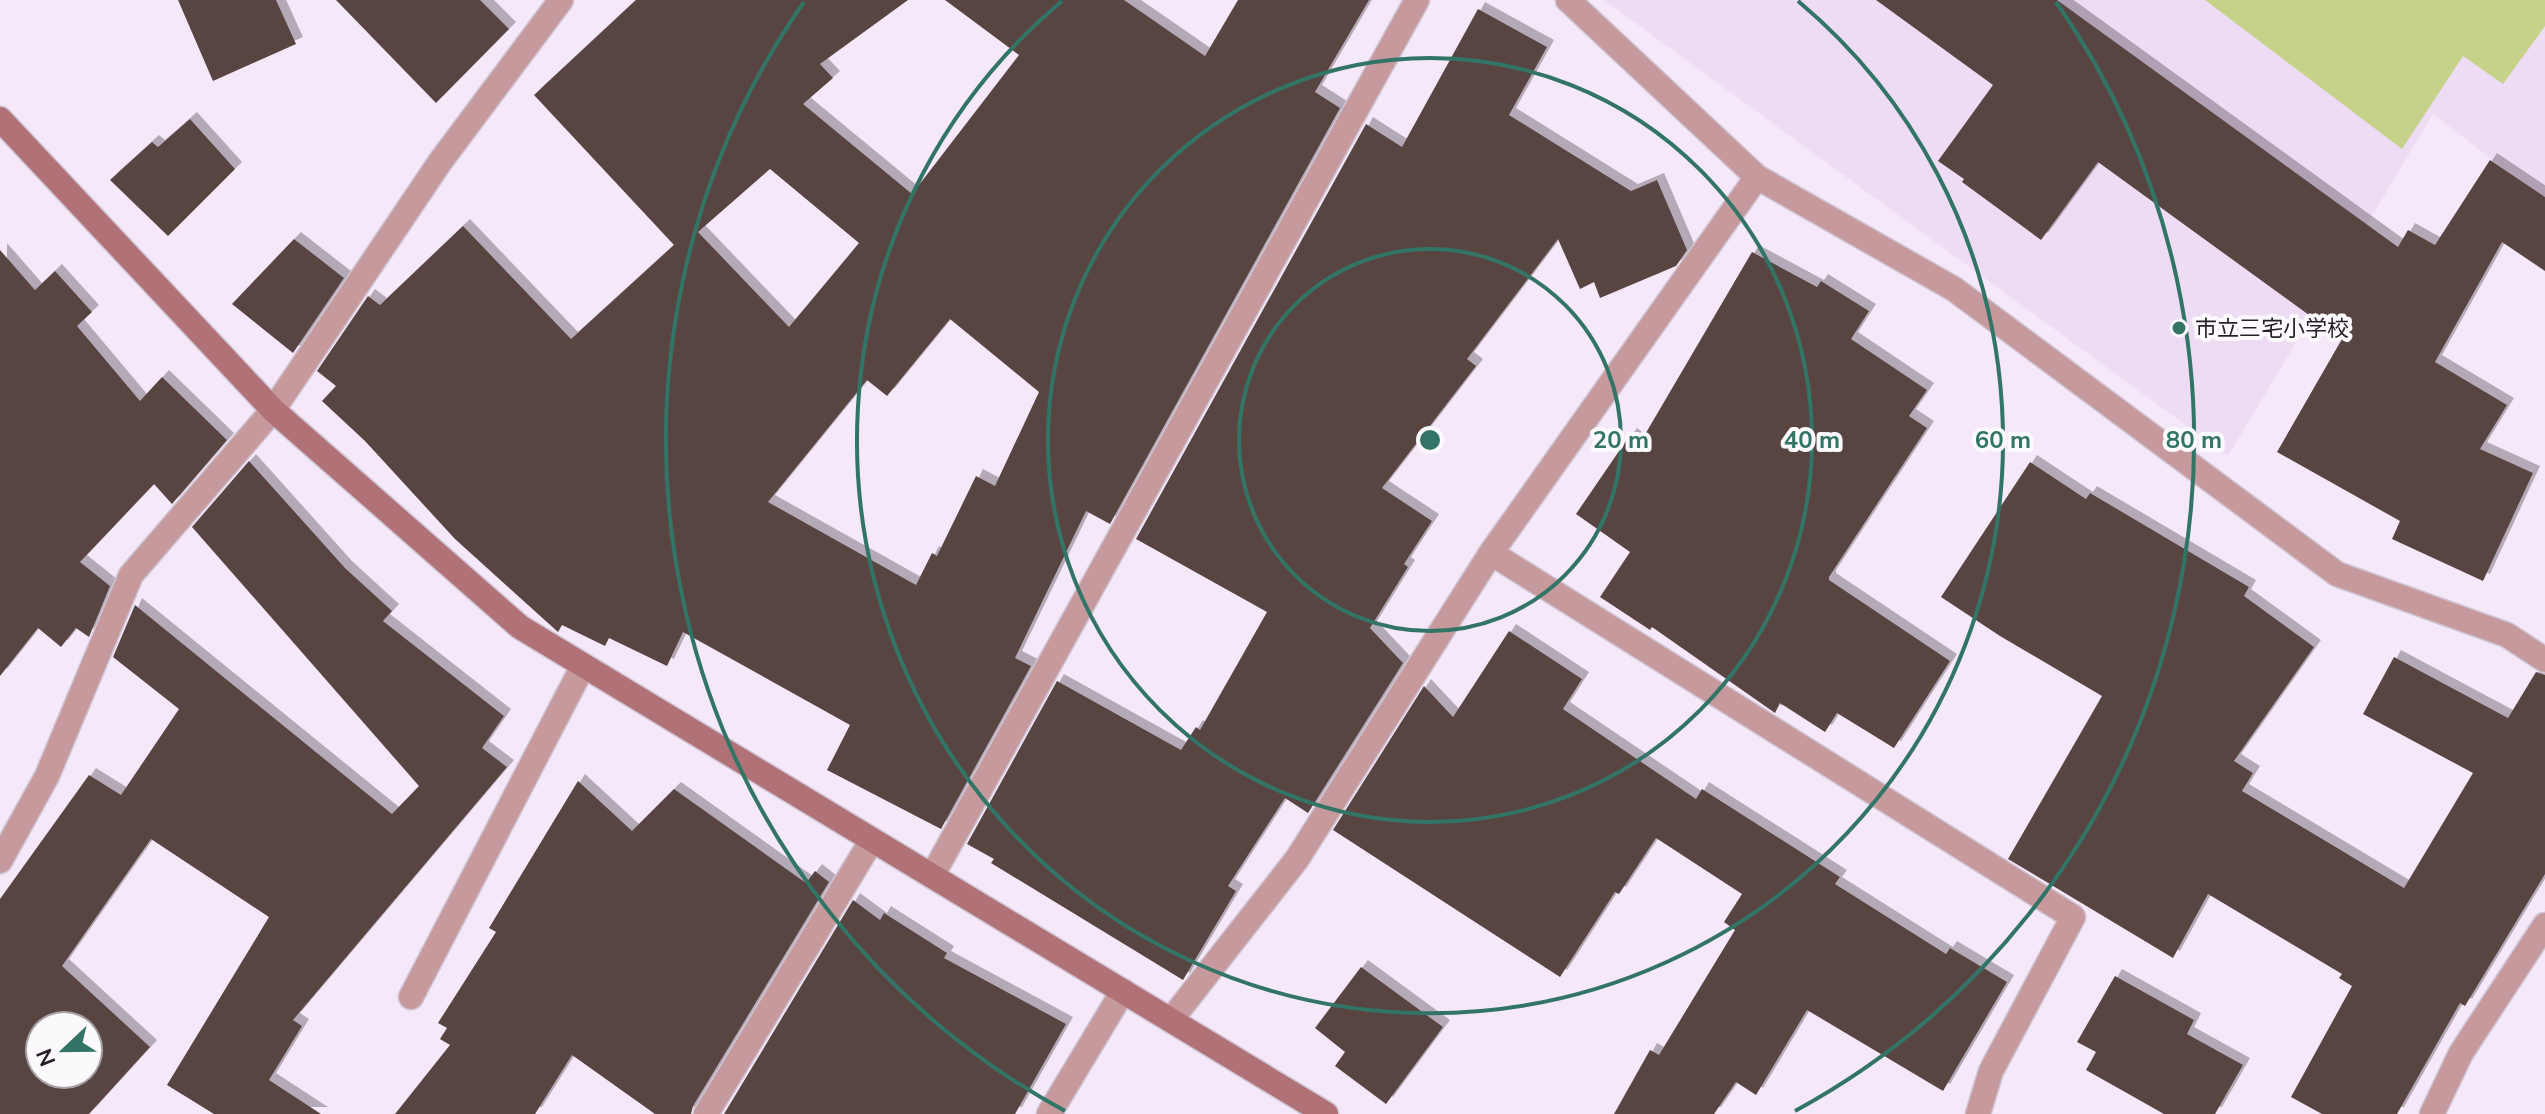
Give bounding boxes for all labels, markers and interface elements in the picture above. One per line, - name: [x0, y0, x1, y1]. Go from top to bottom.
- place label: 市立三宅小学校: [2195, 314, 2349, 344]
- marker: 市立三宅小学校: [2170, 319, 2188, 337]
- text: 20 m: [1593, 424, 1649, 456]
- text: 40 m: [1784, 424, 1840, 456]
- text: 60 m: [1975, 424, 2031, 456]
- text: 80 m: [2166, 424, 2222, 456]
- centre of rings: [1416, 426, 1444, 454]
- north arrow: [24, 1010, 104, 1090]
- text: N: [29, 1044, 63, 1070]

